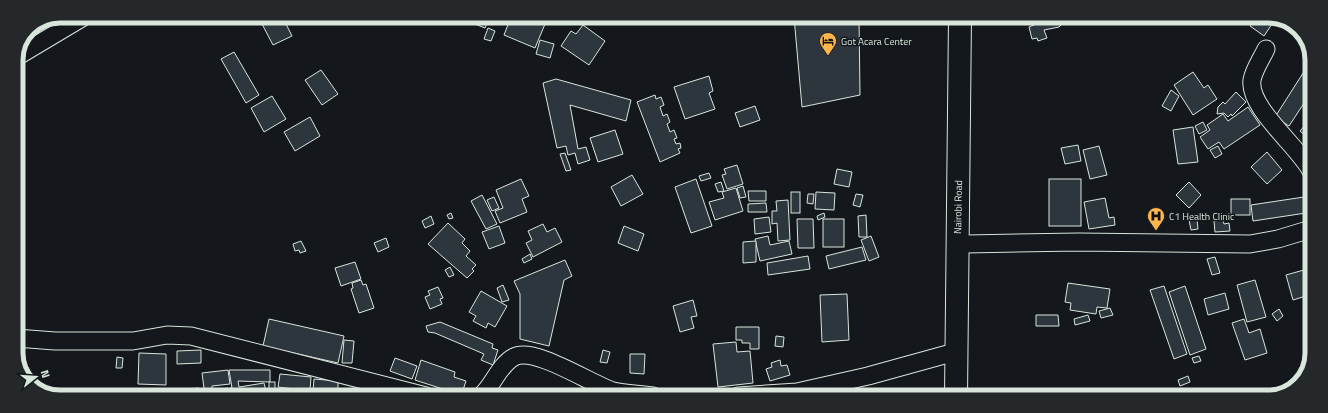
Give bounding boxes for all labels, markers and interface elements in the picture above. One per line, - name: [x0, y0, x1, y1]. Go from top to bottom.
- hotel icon: Got Acara Center: [818, 31, 838, 56]
- place label: Got Acara Center: [841, 34, 912, 49]
- street label: Nairobi Road: [950, 180, 966, 234]
- hospital icon: C1 Health Clinic: [1146, 206, 1166, 231]
- place label: C1 Health Clinic: [1169, 209, 1234, 224]
- north arrow: [16, 357, 56, 397]
- text: N: [37, 368, 54, 380]

